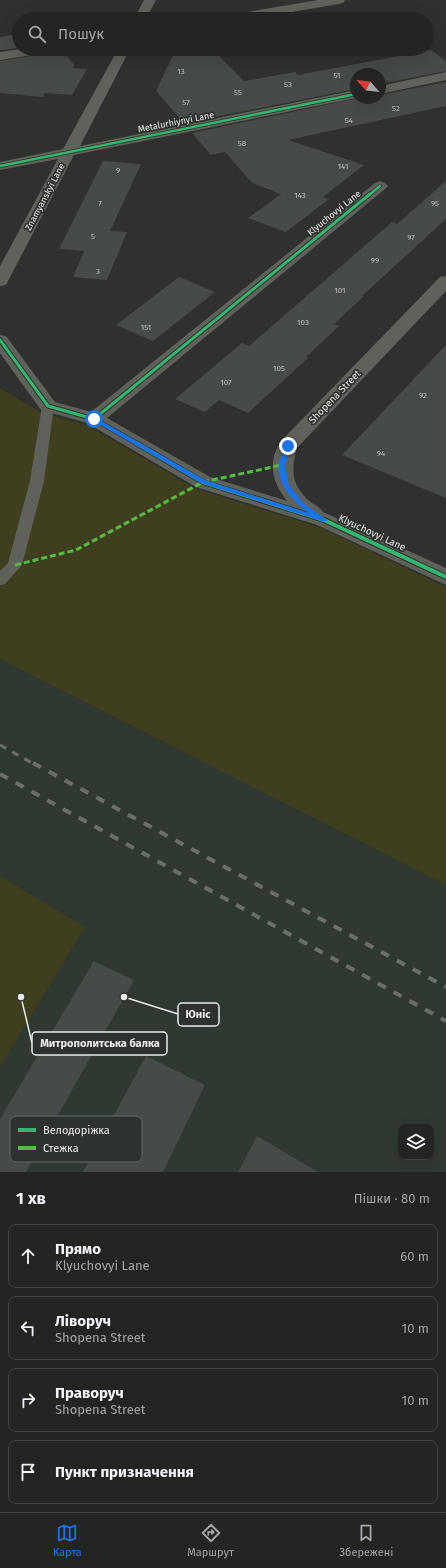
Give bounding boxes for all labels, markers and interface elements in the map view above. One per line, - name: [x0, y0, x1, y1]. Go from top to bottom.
- search box: [12, 12, 434, 56]
- icon: search: [26, 23, 48, 45]
- text: Пошук: [58, 25, 104, 43]
- house number: 13: [177, 67, 185, 76]
- north arrow: [350, 68, 386, 104]
- house number: 51: [333, 71, 341, 80]
- house number: 53: [284, 80, 292, 89]
- house number: 55: [234, 88, 242, 97]
- house number: 57: [182, 98, 190, 107]
- house number: 52: [392, 104, 400, 113]
- street label: Metalurhiynyi Lane: [137, 110, 215, 134]
- house number: 54: [345, 116, 354, 125]
- house number: 58: [238, 139, 247, 148]
- street label: Znamyanskyi Lane: [23, 162, 67, 232]
- house number: 141: [338, 162, 348, 171]
- house number: 9: [116, 166, 120, 175]
- street label: Klyuchovyi Lane: [305, 188, 363, 238]
- house number: 143: [294, 191, 306, 200]
- house number: 7: [98, 199, 102, 208]
- house number: 95: [431, 199, 439, 208]
- house number: 5: [91, 232, 95, 241]
- house number: 97: [407, 233, 415, 242]
- house number: 99: [371, 256, 379, 265]
- house number: 3: [96, 267, 100, 276]
- house number: 101: [334, 286, 346, 295]
- house number: 103: [297, 318, 309, 327]
- house number: 151: [141, 323, 151, 332]
- house number: 105: [273, 364, 285, 373]
- street label: Shopena Street: [307, 368, 364, 426]
- house number: 107: [220, 378, 232, 387]
- house number: 92: [419, 391, 427, 400]
- route start: [85, 410, 103, 428]
- route end: [279, 437, 297, 455]
- house number: 94: [377, 449, 386, 458]
- street label: Klyuchovyi Lane: [336, 512, 408, 554]
- callout: Юніс: [178, 1003, 219, 1026]
- text: Юніс: [185, 1008, 211, 1021]
- callout: Митрополитська балка: [32, 1032, 167, 1055]
- text: Митрополитська балка: [40, 1037, 160, 1050]
- legend: [10, 1116, 142, 1162]
- text: Велодоріжка: [43, 1124, 110, 1137]
- map controls: [398, 1124, 434, 1160]
- button: layers: [398, 1124, 434, 1160]
- text: Стежка: [43, 1142, 79, 1155]
- text: 1 хв: [16, 1188, 46, 1209]
- text: Пішки · 80 m: [354, 1191, 430, 1206]
- text: Прямо: [55, 1240, 101, 1258]
- icon: ahead: [17, 1245, 39, 1267]
- text: 60 m: [400, 1249, 429, 1264]
- text: Klyuchovyi Lane: [55, 1258, 150, 1273]
- text: Ліворуч: [55, 1312, 111, 1330]
- icon: left: [17, 1317, 39, 1339]
- text: 10 m: [402, 1321, 429, 1336]
- text: Shopena Street: [55, 1330, 146, 1345]
- text: Праворуч: [55, 1384, 124, 1402]
- icon: right: [17, 1389, 39, 1411]
- text: 10 m: [402, 1393, 429, 1408]
- text: Shopena Street: [55, 1402, 146, 1417]
- icon: arrive: [17, 1461, 39, 1483]
- text: Пункт призначення: [55, 1463, 194, 1481]
- tab: Карта: [53, 1522, 82, 1559]
- tab: Маршрут: [187, 1522, 234, 1559]
- tab: Збережені: [339, 1522, 393, 1559]

